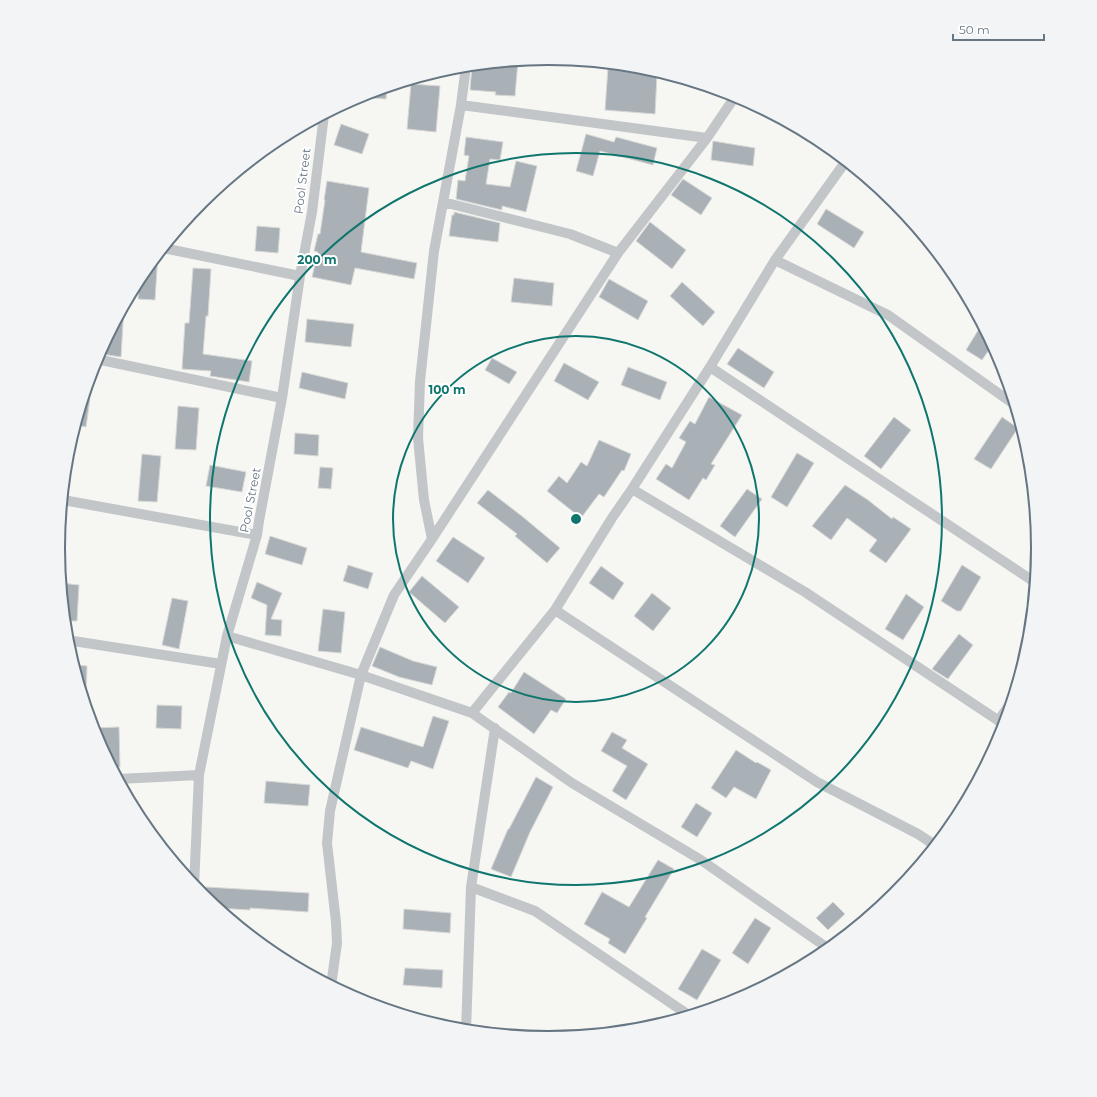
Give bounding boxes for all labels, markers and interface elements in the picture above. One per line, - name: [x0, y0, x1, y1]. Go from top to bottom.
- scale bar: [953, 16, 1044, 42]
- text: 50 m: [959, 22, 990, 37]
- street label: Pool Street: [291, 147, 313, 215]
- text: 200 m: [297, 252, 337, 267]
- text: 100 m: [429, 382, 465, 397]
- street label: Pool Street: [236, 466, 264, 534]
- centre of rings: [569, 512, 583, 526]

